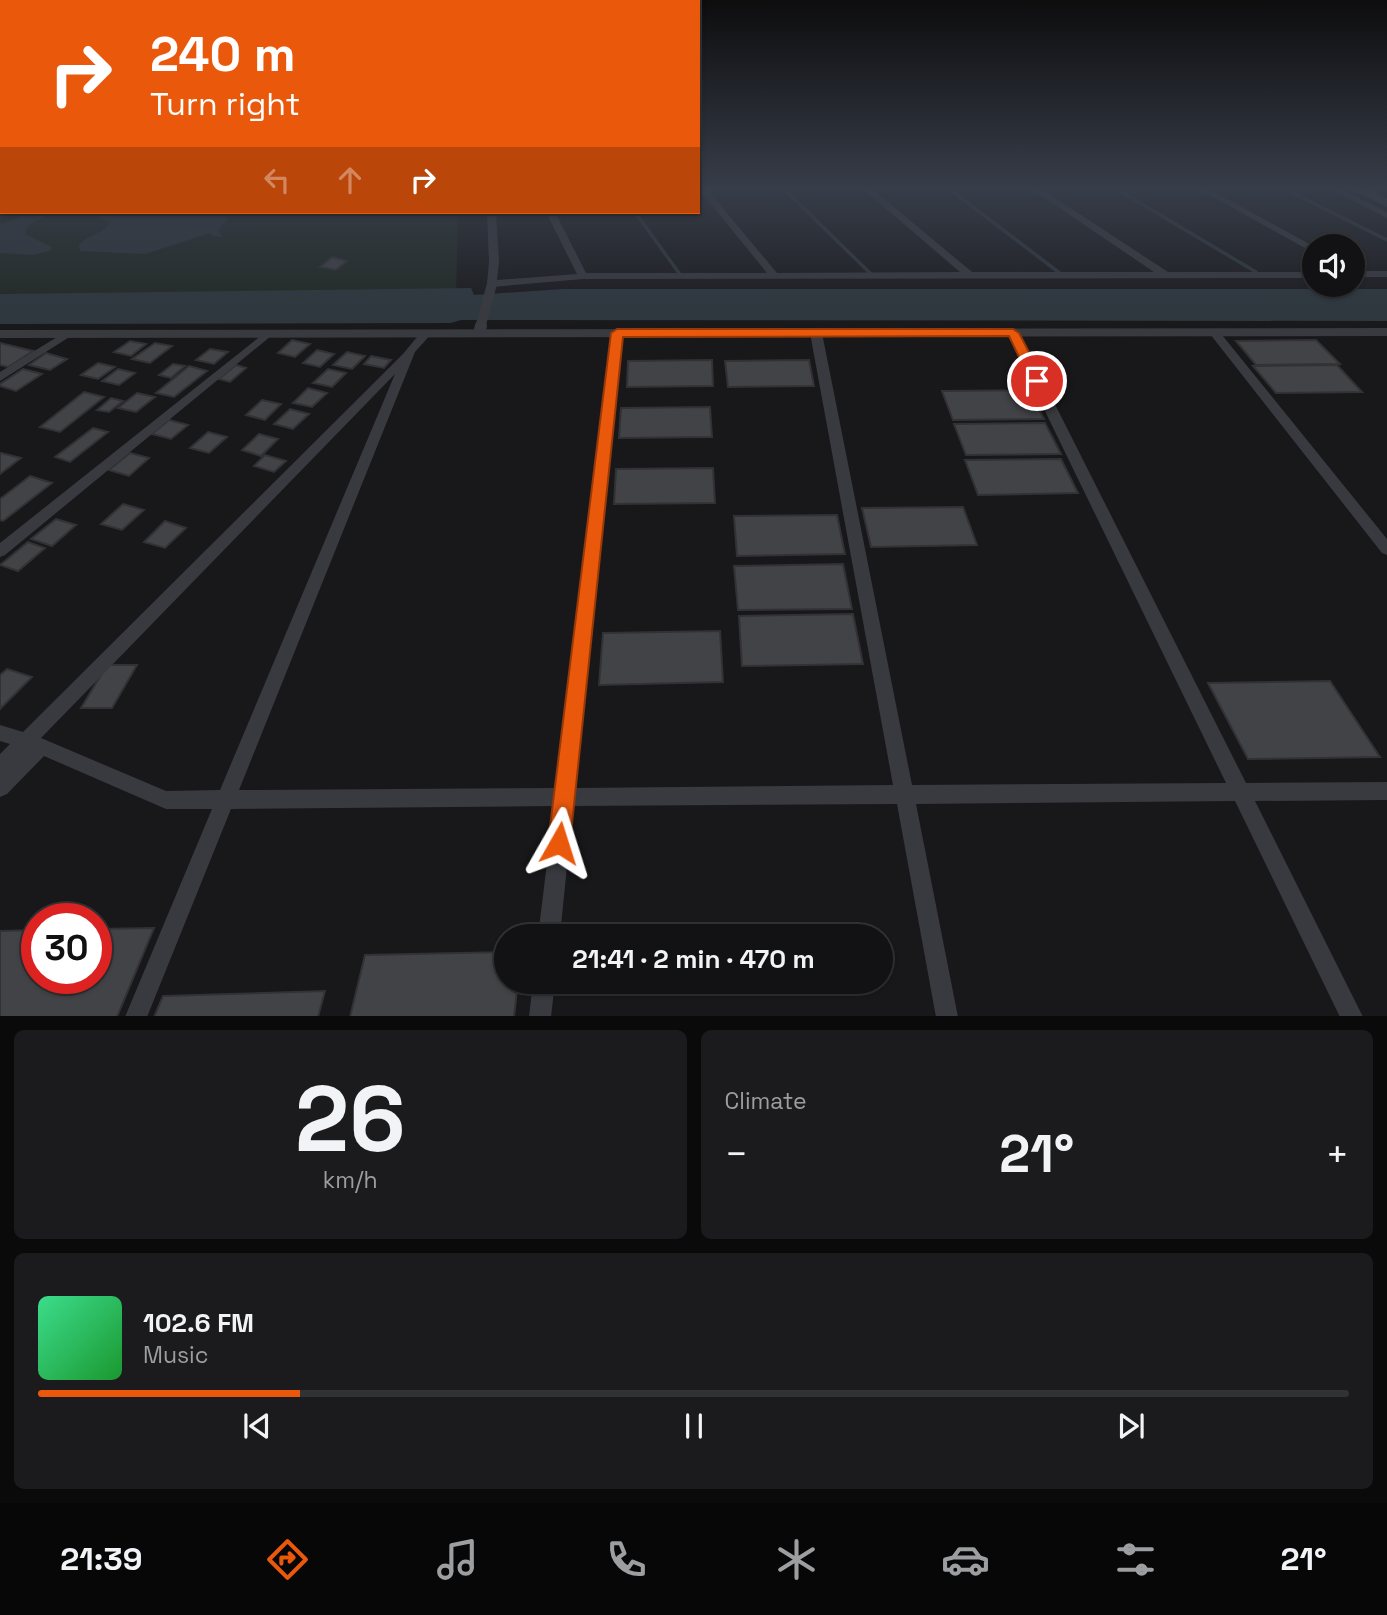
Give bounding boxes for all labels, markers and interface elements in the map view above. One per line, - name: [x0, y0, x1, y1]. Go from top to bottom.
- text: 240 m: [150, 23, 296, 85]
- icon: right: [35, 28, 126, 119]
- text: Turn right: [150, 84, 300, 124]
- icon: left: [258, 161, 296, 199]
- icon: ahead: [331, 161, 369, 199]
- icon: right: [404, 161, 442, 199]
- map controls: [1302, 234, 1365, 297]
- button: sound: [1302, 234, 1365, 297]
- pin: [1007, 351, 1067, 411]
- icon: arrive: [1018, 362, 1056, 400]
- position arrow: [522, 806, 596, 880]
- speed limit sign: 30: [21, 903, 112, 994]
- text: 21:41 · 2 min · 470 m: [572, 942, 815, 976]
- text: 26: [295, 1061, 405, 1178]
- text: Climate: [725, 1086, 807, 1116]
- text: 21°: [999, 1121, 1074, 1187]
- text: −: [725, 1130, 748, 1178]
- text: +: [1325, 1130, 1349, 1178]
- text: km/h: [323, 1165, 378, 1195]
- text: 102.6 FM: [143, 1306, 254, 1340]
- text: Music: [143, 1340, 208, 1370]
- icon: previous: [238, 1407, 276, 1445]
- icon: pause: [675, 1407, 713, 1445]
- icon: next: [1112, 1407, 1150, 1445]
- icon: directions: [263, 1535, 312, 1584]
- icon: music: [433, 1535, 482, 1584]
- icon: phone: [602, 1535, 651, 1584]
- icon: climate: [772, 1535, 821, 1584]
- icon: car: [941, 1535, 990, 1584]
- icon: filters: [1111, 1535, 1160, 1584]
- text: 21:39: [60, 1539, 143, 1579]
- text: 21°: [1281, 1539, 1327, 1579]

